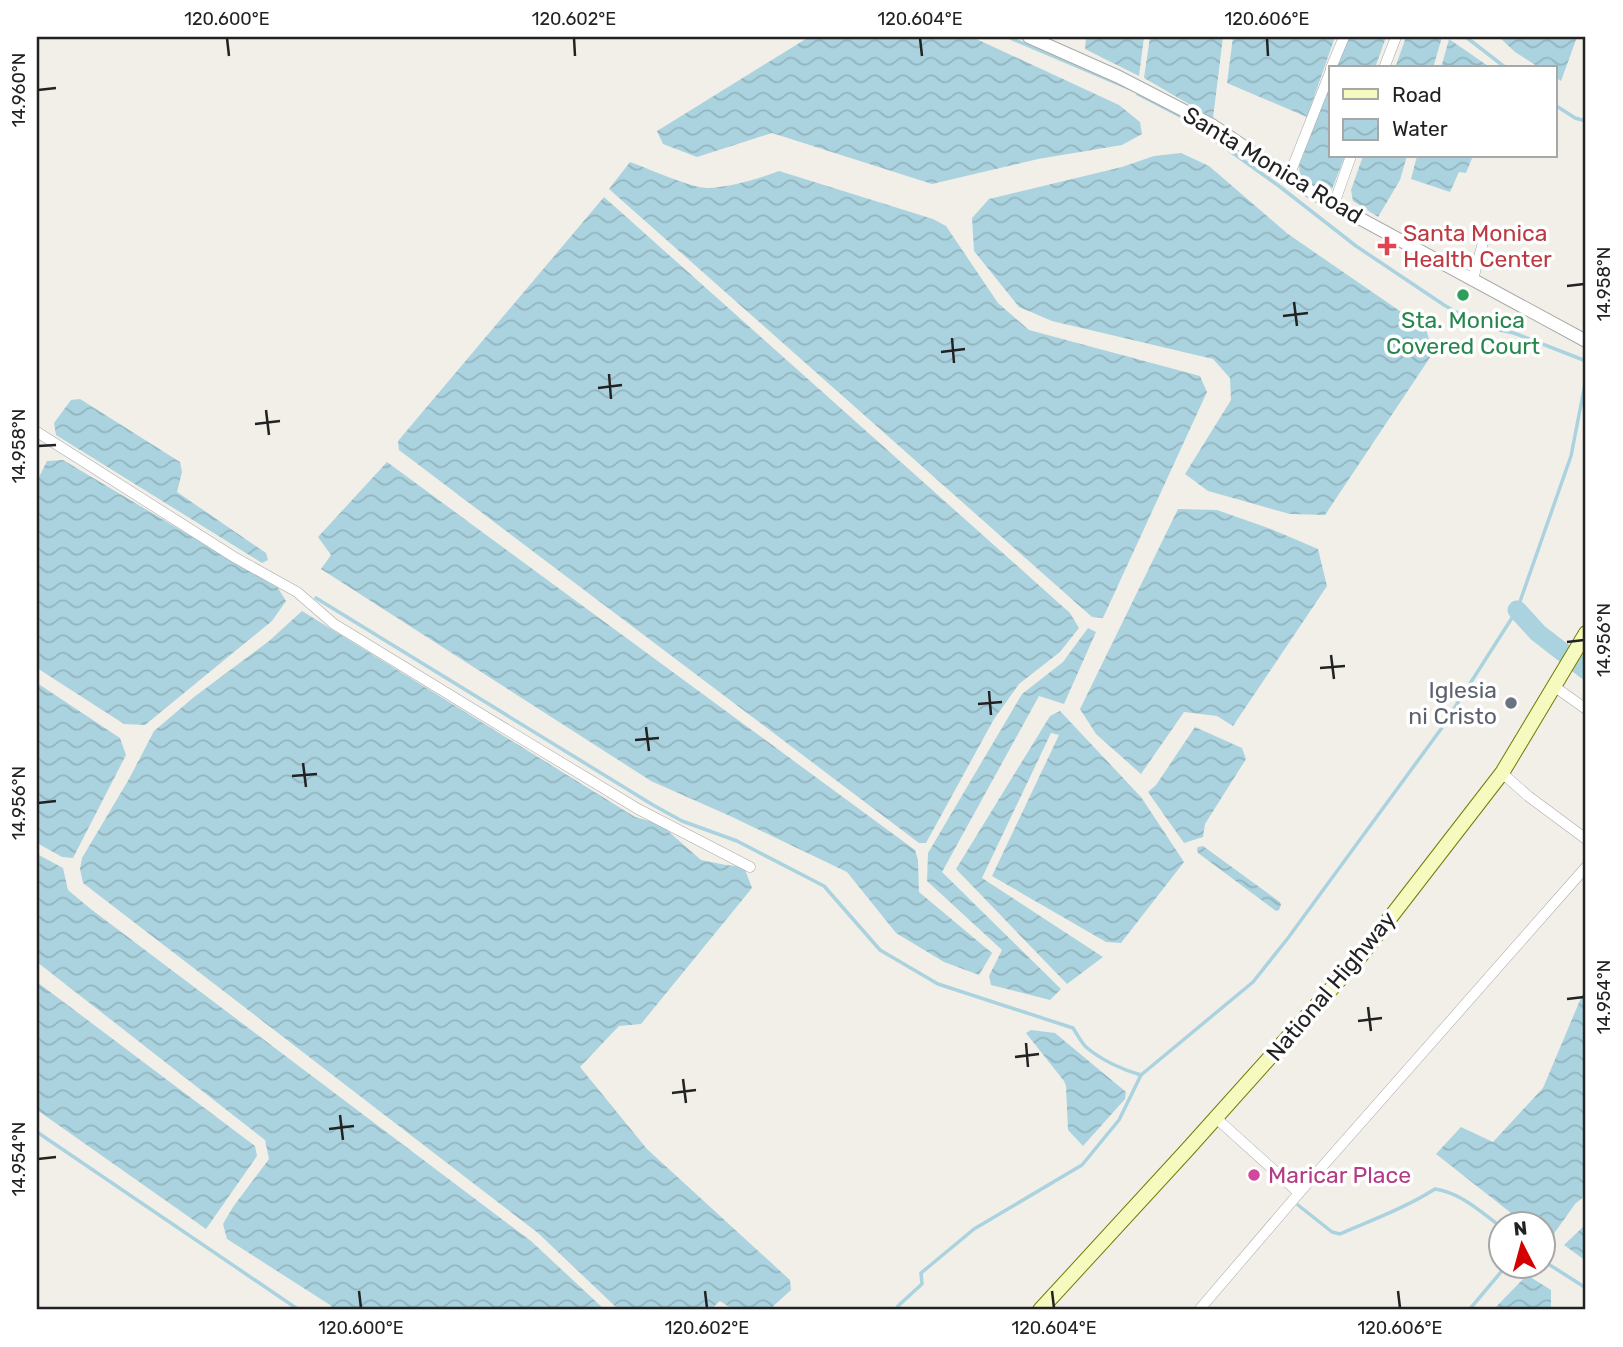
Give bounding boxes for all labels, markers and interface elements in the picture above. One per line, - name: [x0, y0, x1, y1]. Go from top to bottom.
- text: 120.600°E: [184, 8, 270, 30]
- text: 120.602°E: [532, 8, 616, 30]
- text: 120.604°E: [877, 8, 963, 30]
- text: 120.606°E: [1225, 8, 1309, 30]
- text: 14.960°N: [8, 53, 30, 127]
- legend: [1329, 66, 1556, 158]
- text: Road: [1392, 82, 1442, 107]
- street label: Santa Monica Road: [1178, 100, 1368, 230]
- text: Water: [1392, 116, 1448, 141]
- place label: Santa Monica Health Center: [1403, 219, 1552, 273]
- marker: Santa Monica Health Center: [1377, 236, 1397, 256]
- text: 14.958°N: [1593, 247, 1615, 321]
- marker: Sta. Monica Covered Court: [1455, 287, 1471, 303]
- place label: Sta. Monica Covered Court: [1386, 306, 1540, 360]
- text: 14.958°N: [8, 409, 30, 483]
- text: 14.956°N: [1593, 603, 1615, 677]
- place label: Iglesia ni Cristo: [1408, 676, 1497, 730]
- marker: Iglesia ni Cristo: [1503, 695, 1519, 711]
- text: 14.956°N: [8, 766, 30, 840]
- street label: National Highway: [1260, 905, 1402, 1067]
- text: 14.954°N: [1593, 960, 1615, 1034]
- text: 14.954°N: [8, 1122, 30, 1196]
- place label: Maricar Place: [1268, 1161, 1411, 1189]
- marker: Maricar Place: [1246, 1167, 1262, 1183]
- north arrow: [1486, 1210, 1556, 1280]
- text: N: [1512, 1216, 1528, 1241]
- text: 120.600°E: [318, 1317, 404, 1339]
- text: 120.602°E: [665, 1317, 749, 1339]
- text: 120.604°E: [1011, 1317, 1097, 1339]
- text: 120.606°E: [1358, 1317, 1442, 1339]

